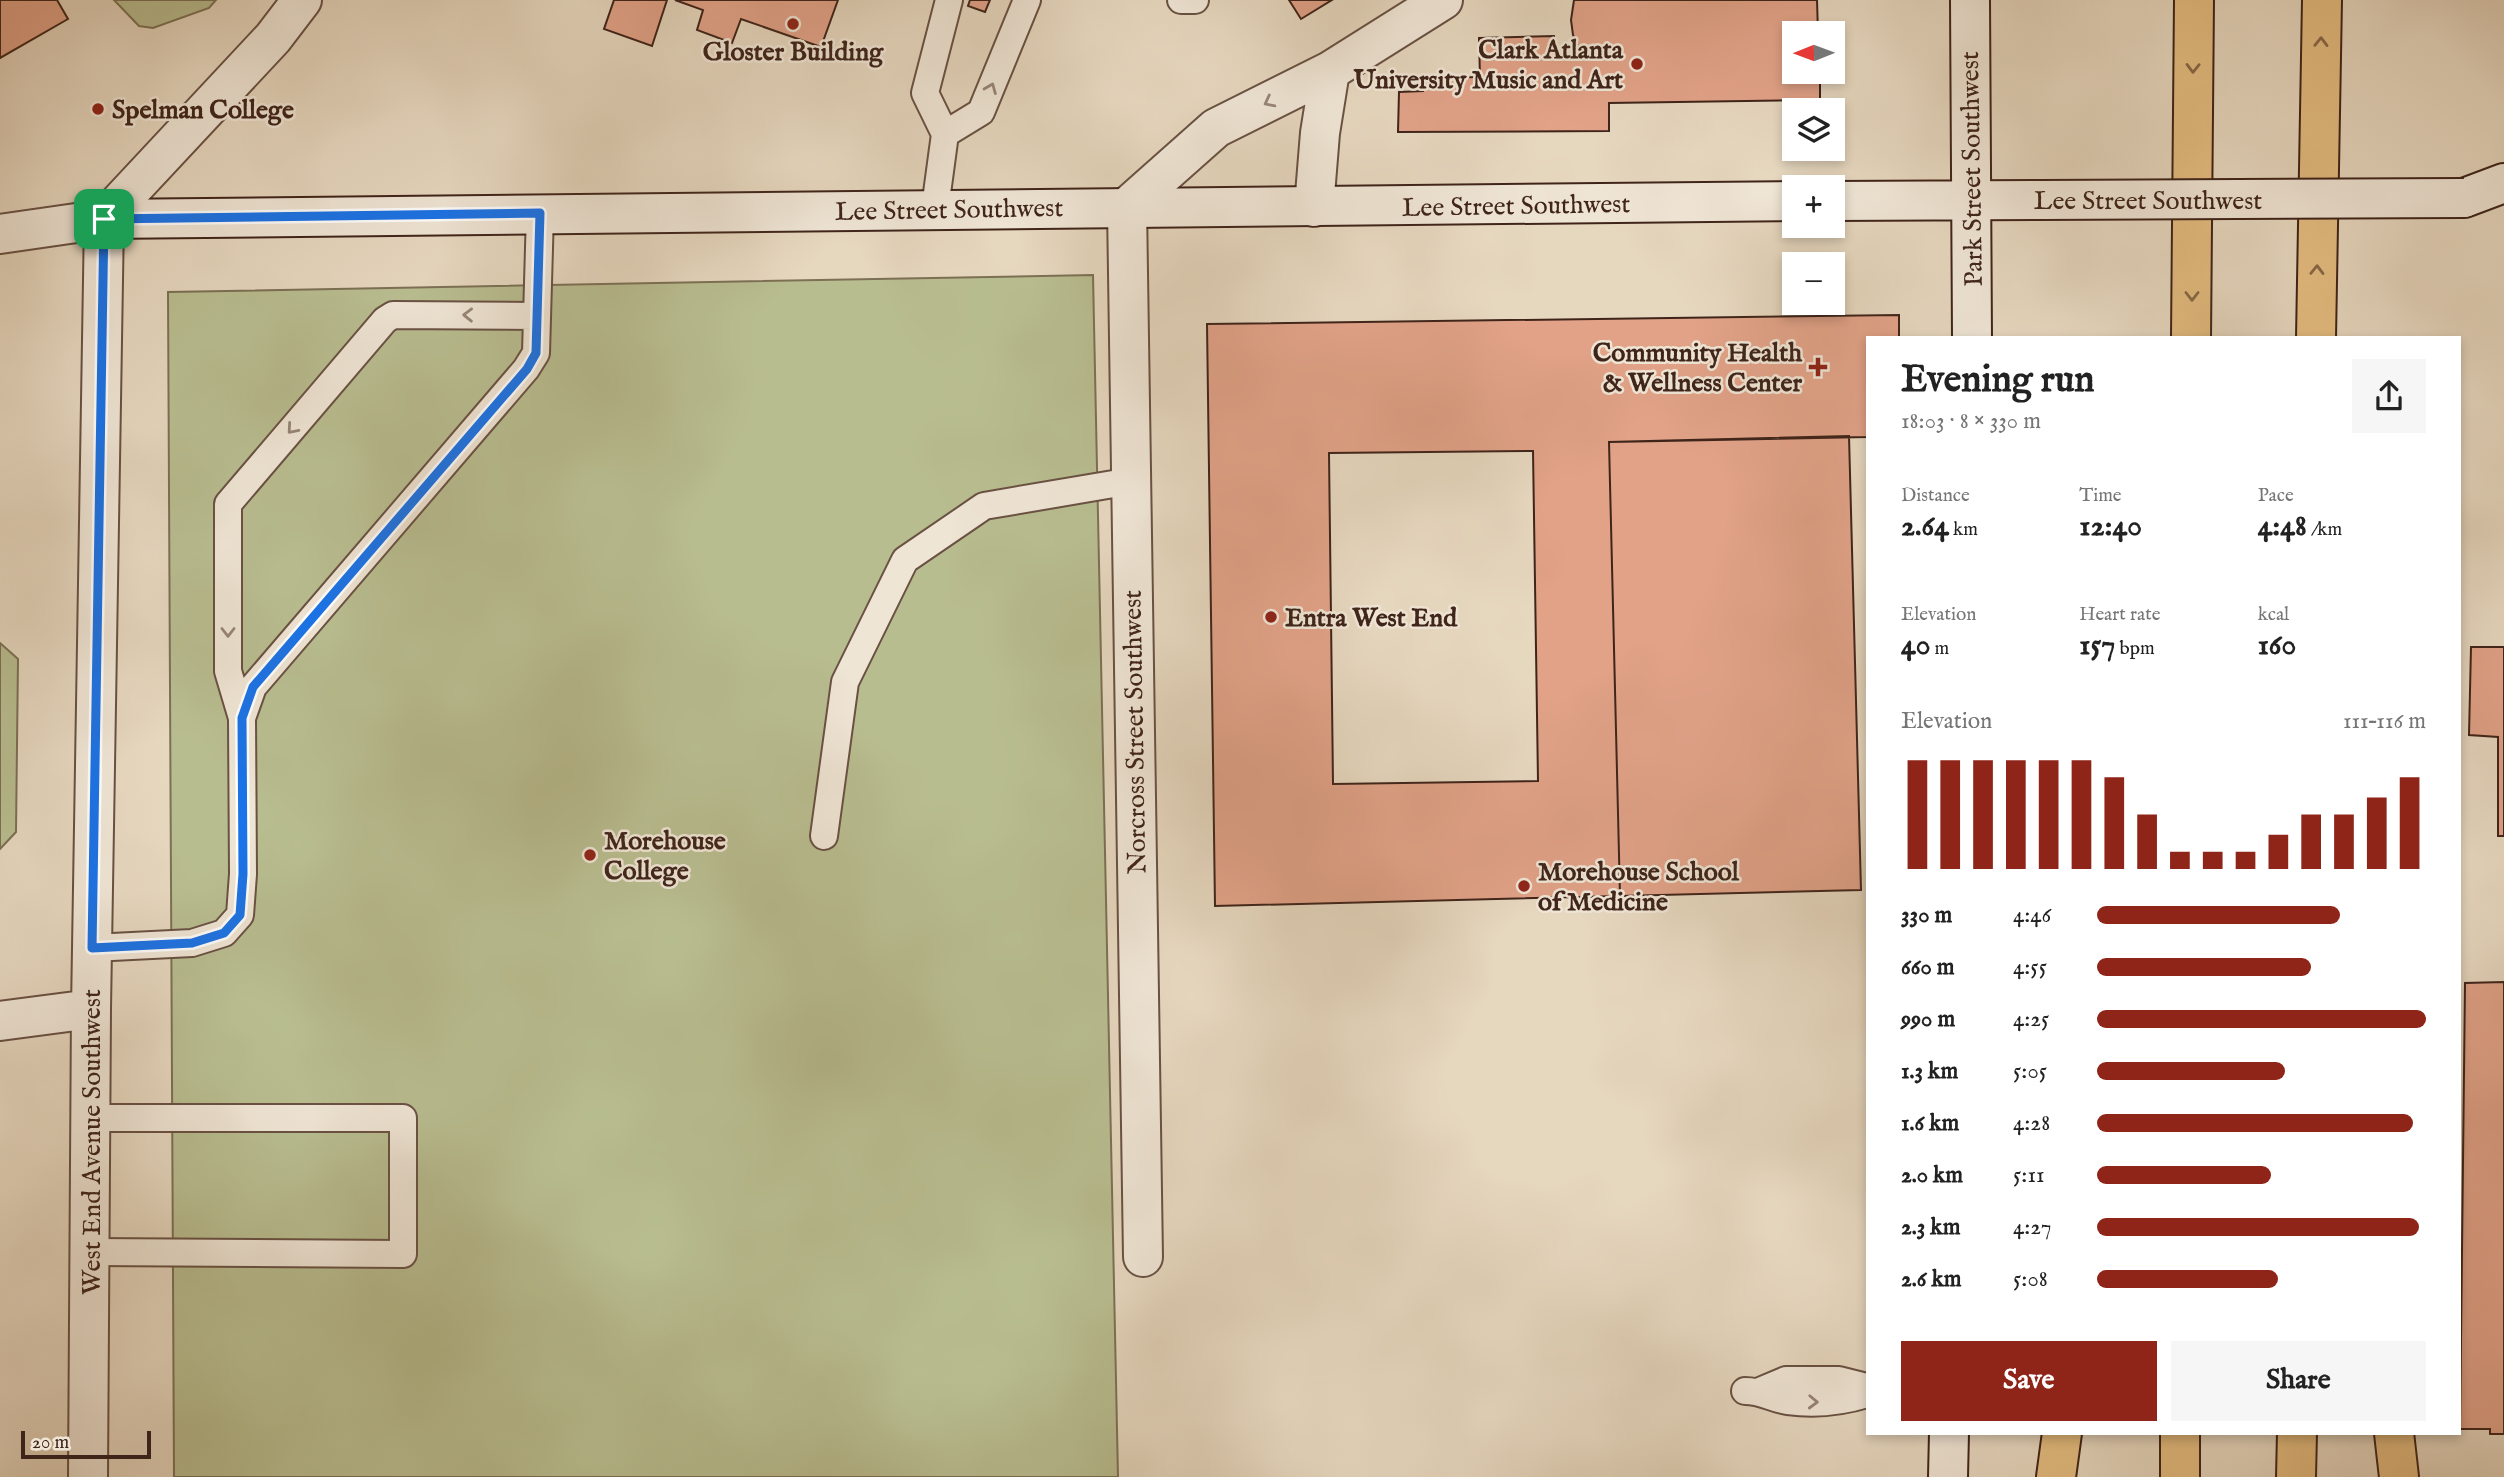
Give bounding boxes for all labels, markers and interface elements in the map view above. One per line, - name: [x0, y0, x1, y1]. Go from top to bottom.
- marker: Gloster Building: [785, 16, 801, 32]
- north arrow: [1782, 21, 1844, 84]
- map controls: [1782, 21, 1845, 315]
- place label: Clark Atlanta University Music and Art: [1353, 34, 1624, 97]
- place label: Gloster Building: [703, 36, 884, 69]
- one-way arrow: [2313, 36, 2329, 47]
- street label: Park Street Southwest: [1954, 51, 1991, 287]
- marker: Clark Atlanta University Music and Art: [1629, 56, 1645, 72]
- one-way arrow: [2185, 63, 2201, 74]
- one-way arrow: [982, 83, 996, 95]
- one-way arrow: [1264, 93, 1276, 107]
- place label: Spelman College: [112, 94, 294, 127]
- button: layers: [1782, 98, 1845, 161]
- marker: Spelman College: [90, 101, 106, 117]
- button: +: [1782, 175, 1845, 238]
- street label: Lee Street Southwest: [2034, 185, 2262, 218]
- street label: Lee Street Southwest: [1401, 188, 1631, 225]
- pin: [74, 189, 134, 249]
- street label: Lee Street Southwest: [834, 192, 1064, 229]
- icon: arrive: [85, 200, 123, 238]
- button: −: [1782, 252, 1845, 315]
- one-way arrow: [2309, 264, 2325, 274]
- one-way arrow: [2184, 291, 2200, 301]
- one-way arrow: [462, 307, 473, 323]
- place label: Community Health & Wellness Center: [1593, 337, 1803, 400]
- marker: Community Health & Wellness Center: [1808, 357, 1828, 377]
- text: Evening run: [1901, 357, 2095, 405]
- button: share: [2352, 359, 2426, 433]
- text: 18:03 · 8 × 330 m: [1901, 407, 2041, 436]
- one-way arrow: [288, 420, 300, 433]
- text: Distance: [1901, 484, 1970, 508]
- text: Time: [2079, 484, 2122, 508]
- text: Pace: [2258, 484, 2294, 508]
- text: 2.64: [1901, 508, 1949, 546]
- text: 12:40: [2079, 508, 2142, 546]
- text: 4:48: [2258, 508, 2307, 546]
- text: km: [1949, 518, 1978, 542]
- text: /km: [2307, 518, 2342, 542]
- street label: Norcross Street Southwest: [1117, 590, 1154, 874]
- place label: Entra West End: [1285, 602, 1458, 635]
- text: Elevation: [1901, 603, 1976, 627]
- text: Heart rate: [2079, 603, 2160, 627]
- text: kcal: [2258, 603, 2289, 627]
- marker: Entra West End: [1263, 609, 1279, 625]
- one-way arrow: [220, 627, 236, 638]
- text: 40: [1901, 627, 1930, 665]
- text: 157: [2079, 627, 2115, 665]
- text: 160: [2258, 627, 2296, 665]
- text: m: [1930, 637, 1949, 661]
- text: bpm: [2115, 637, 2155, 661]
- text: Elevation: [1901, 707, 1992, 736]
- text: 111–116 m: [2343, 707, 2426, 736]
- place label: Morehouse College: [604, 825, 726, 888]
- marker: Morehouse College: [582, 847, 598, 863]
- place label: Morehouse School of Medicine: [1538, 856, 1740, 919]
- marker: Morehouse School of Medicine: [1516, 878, 1532, 894]
- text: 330 m: [1901, 901, 1952, 930]
- text: 4:46: [2013, 901, 2051, 930]
- text: 660 m: [1901, 953, 1955, 982]
- text: 4:55: [2013, 953, 2047, 982]
- street label: West End Avenue Southwest: [76, 989, 109, 1295]
- text: 990 m: [1901, 1005, 1955, 1034]
- text: 4:25: [2013, 1005, 2049, 1034]
- text: 1.3 km: [1901, 1057, 1958, 1086]
- text: 5:05: [2013, 1057, 2047, 1086]
- text: 1.6 km: [1901, 1109, 1959, 1138]
- text: 4:28: [2013, 1109, 2050, 1138]
- text: 2.0 km: [1901, 1161, 1963, 1190]
- text: 5:11: [2013, 1161, 2045, 1190]
- text: 2.3 km: [1901, 1213, 1960, 1242]
- text: 4:27: [2013, 1213, 2052, 1242]
- text: 2.6 km: [1901, 1265, 1962, 1294]
- text: 5:08: [2013, 1265, 2048, 1294]
- button: Save: [1901, 1341, 2157, 1421]
- button: Share: [2171, 1341, 2426, 1421]
- one-way arrow: [1808, 1395, 1819, 1410]
- scale bar: [21, 1428, 150, 1460]
- text: 20 m: [32, 1431, 69, 1455]

